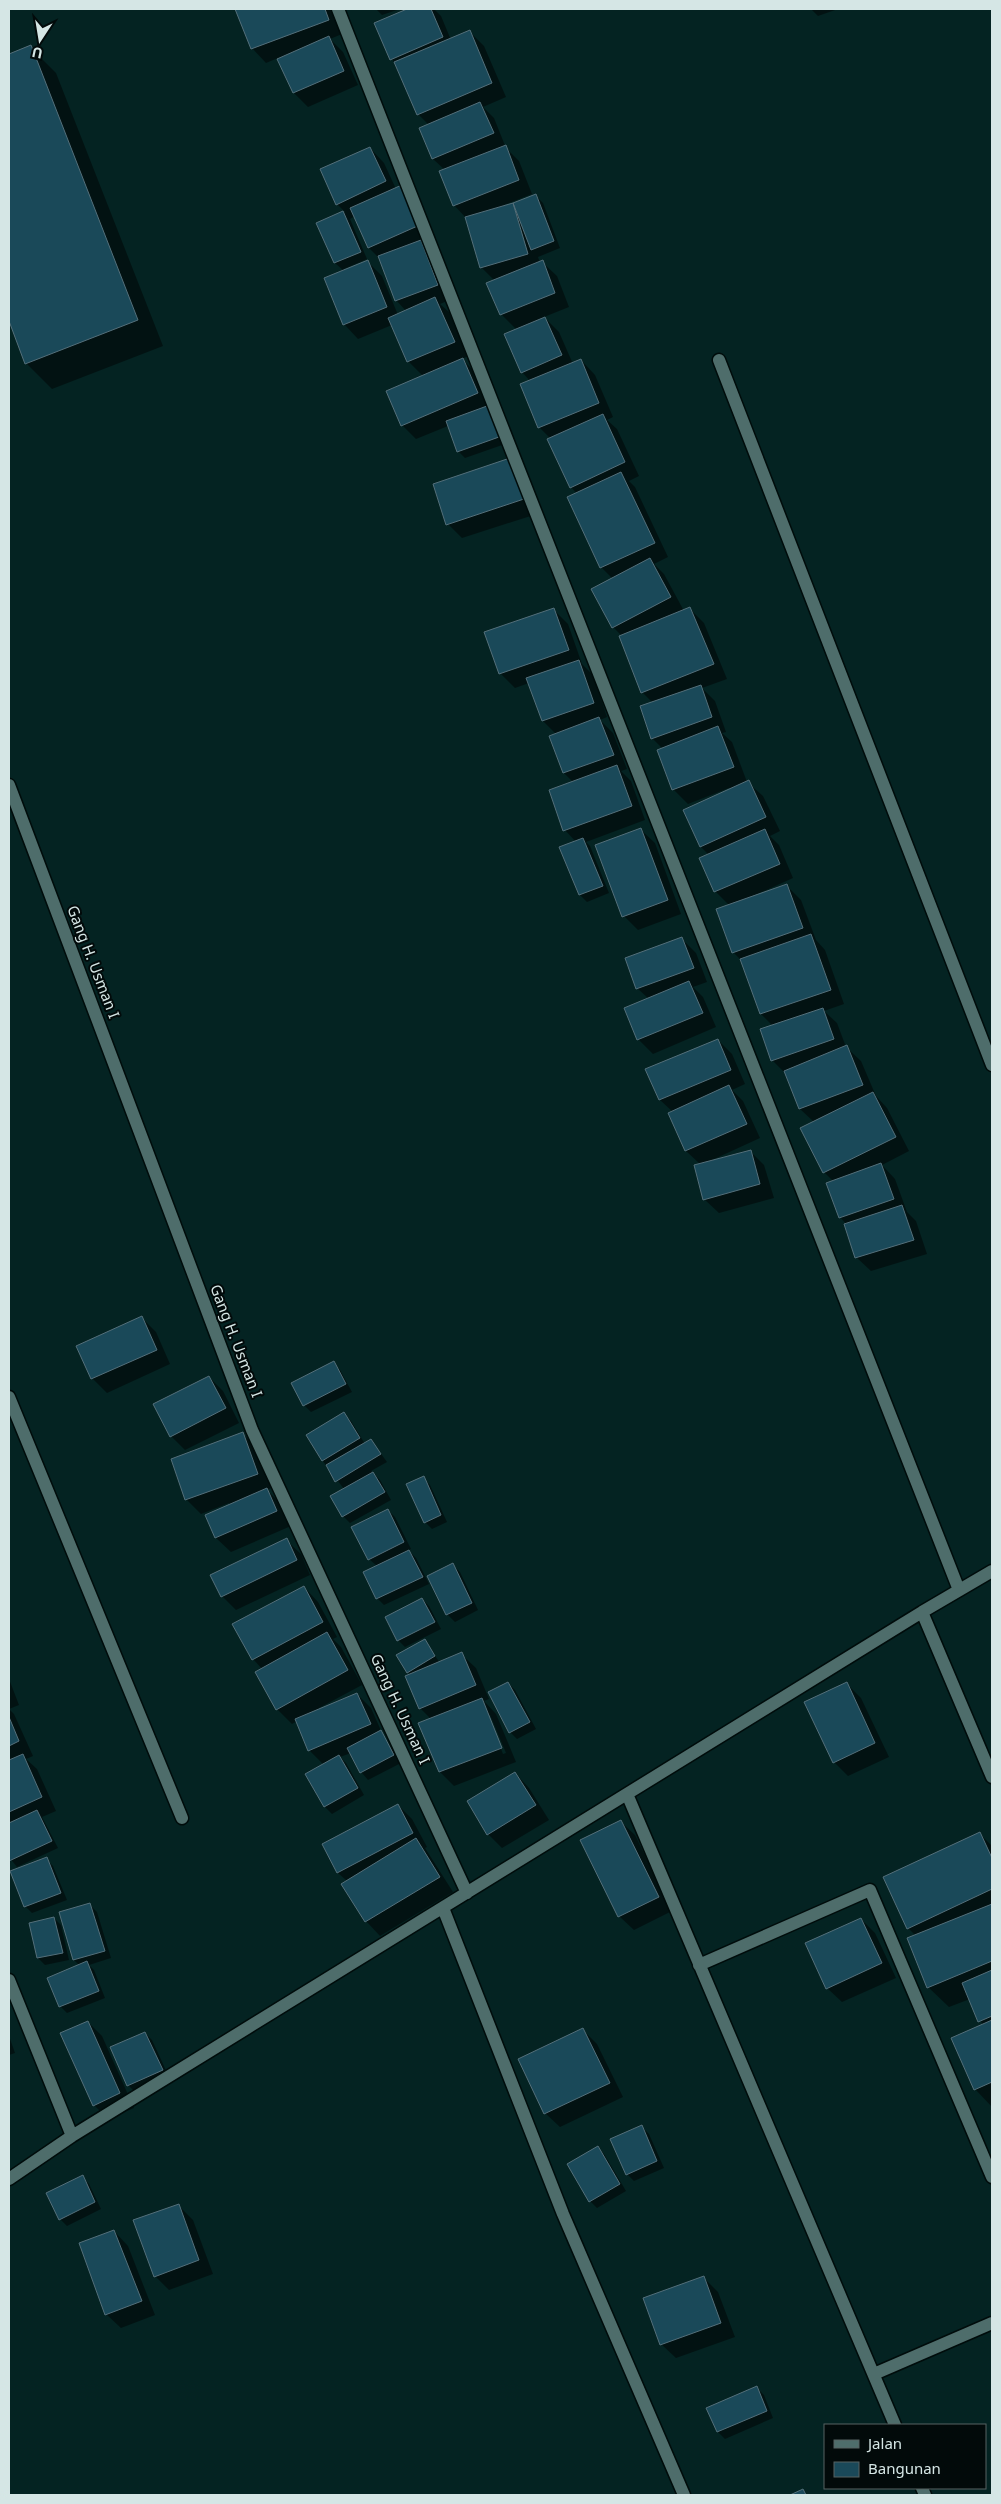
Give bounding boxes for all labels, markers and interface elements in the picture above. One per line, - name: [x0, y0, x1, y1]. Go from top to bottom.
- north arrow: [15, 15, 65, 65]
- text: U: [30, 43, 44, 64]
- street label: Gang H. Usman I: [63, 902, 125, 1021]
- street label: Gang H. Usman I: [206, 1281, 268, 1400]
- street label: Gang H. Usman I: [367, 1650, 435, 1767]
- legend: [824, 2424, 986, 2489]
- text: Jalan: [866, 2433, 902, 2453]
- text: Bangunan: [868, 2458, 941, 2478]

